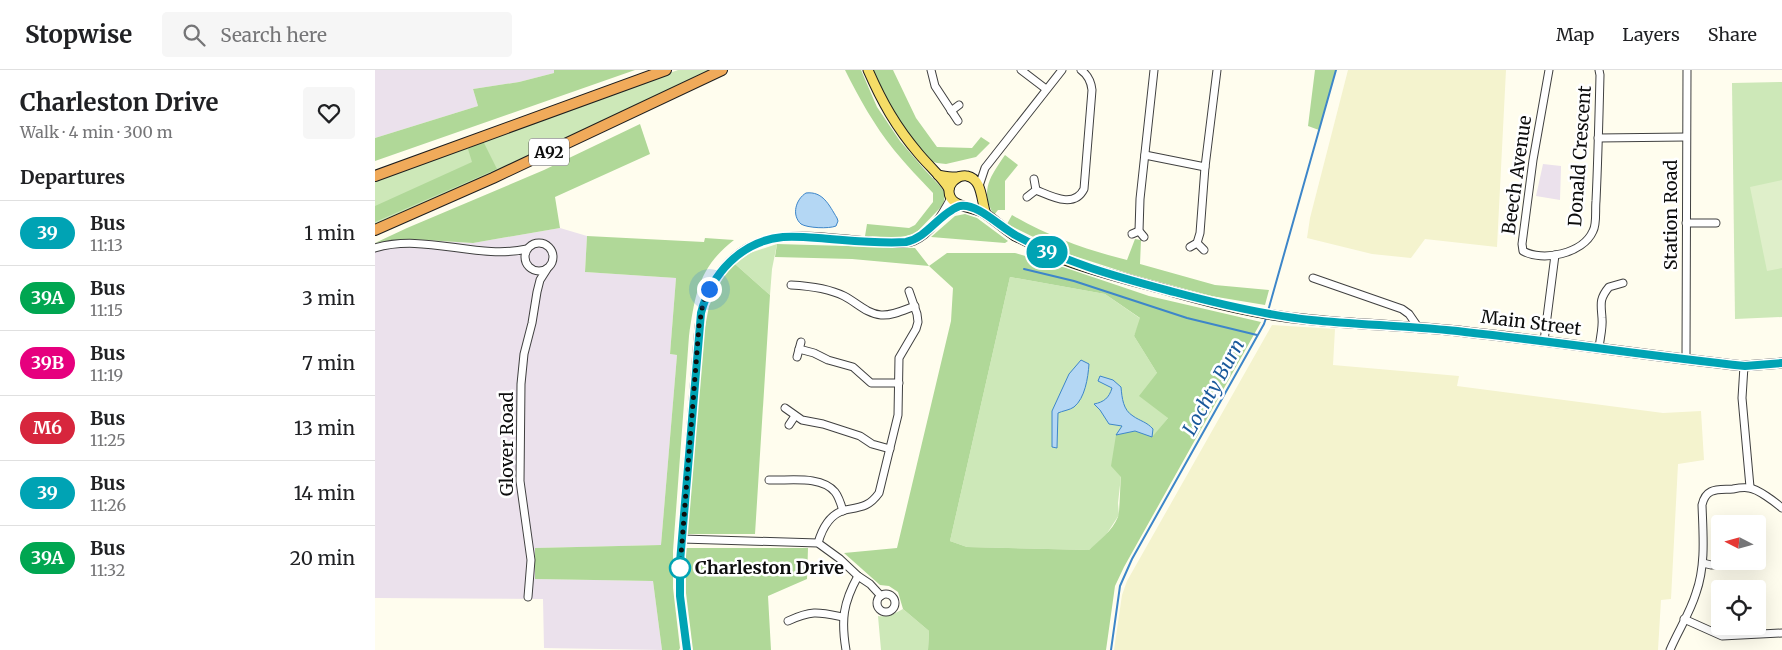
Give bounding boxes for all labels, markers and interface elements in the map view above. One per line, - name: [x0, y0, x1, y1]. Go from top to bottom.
- search box: [162, 12, 512, 57]
- text: Stopwise: [25, 19, 132, 50]
- icon: search: [180, 21, 208, 49]
- text: Search here: [220, 23, 327, 47]
- text: Map: [1556, 23, 1594, 46]
- text: Layers: [1622, 23, 1680, 46]
- text: Share: [1708, 23, 1757, 46]
- street label: Donald Crescent: [1563, 85, 1596, 227]
- text: Charleston Drive: [20, 87, 219, 118]
- button: heart: [303, 87, 355, 139]
- street label: Beech Avenue: [1497, 114, 1536, 236]
- text: Walk · 4 min · 300 m: [20, 122, 173, 142]
- road number: A92: [529, 138, 569, 165]
- street label: Station Road: [1659, 160, 1682, 270]
- text: Departures: [20, 165, 125, 189]
- text: Bus: [90, 211, 125, 235]
- text: 39: [37, 221, 58, 244]
- text: 1 min: [304, 221, 355, 245]
- text: 11:13: [90, 235, 123, 255]
- line badge: 39: [1025, 236, 1069, 268]
- text: 39: [1037, 240, 1057, 263]
- text: Bus: [90, 276, 125, 300]
- your location: [697, 277, 722, 302]
- text: 39A: [31, 286, 64, 309]
- text: 3 min: [302, 286, 355, 310]
- text: 11:15: [90, 300, 123, 320]
- street label: Main Street: [1480, 305, 1583, 340]
- water label: Lochty Burn: [1177, 335, 1249, 439]
- text: Bus: [90, 341, 125, 365]
- text: 39B: [31, 351, 64, 374]
- text: 7 min: [302, 351, 355, 375]
- text: 11:19: [90, 365, 123, 385]
- street label: Glover Road: [495, 392, 518, 496]
- text: Bus: [90, 406, 125, 430]
- text: M6: [33, 416, 62, 439]
- text: 13 min: [294, 416, 355, 440]
- text: 11:25: [90, 430, 126, 450]
- text: Bus: [90, 471, 125, 495]
- text: 39: [37, 481, 58, 504]
- text: 14 min: [294, 481, 355, 505]
- text: 11:26: [90, 495, 126, 515]
- north arrow: [1711, 515, 1766, 570]
- map controls: [1711, 515, 1766, 635]
- text: Bus: [90, 536, 125, 560]
- text: 39A: [31, 546, 64, 569]
- text: 20 min: [290, 546, 355, 570]
- place label: Charleston Drive: [695, 556, 844, 579]
- marker: Charleston Drive: [669, 557, 691, 579]
- text: 11:32: [90, 560, 125, 580]
- button: locate: [1711, 580, 1766, 635]

